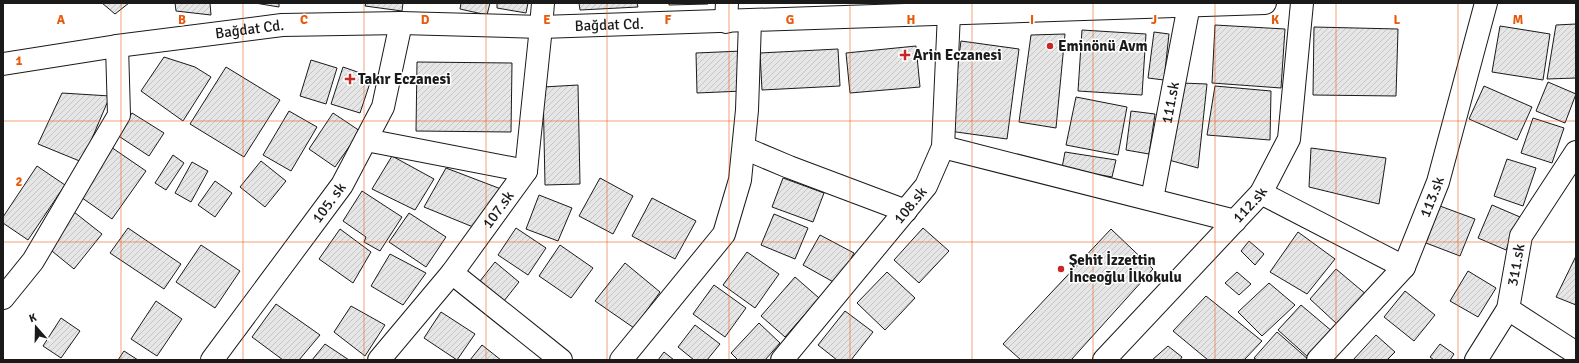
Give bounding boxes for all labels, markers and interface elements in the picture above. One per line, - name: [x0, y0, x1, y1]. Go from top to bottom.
- text: A: [57, 12, 66, 28]
- text: B: [178, 12, 186, 28]
- text: C: [300, 12, 308, 28]
- text: D: [421, 12, 430, 28]
- text: E: [543, 12, 551, 28]
- text: F: [665, 12, 672, 28]
- text: G: [786, 12, 794, 28]
- text: H: [907, 12, 915, 28]
- text: I: [1030, 12, 1034, 28]
- text: J: [1151, 12, 1157, 28]
- text: K: [1271, 12, 1279, 28]
- text: L: [1394, 12, 1401, 28]
- text: M: [1513, 12, 1524, 28]
- street label: Bağdat Cd.: [574, 15, 644, 35]
- street label: Bağdat Cd.: [214, 16, 285, 42]
- place label: Eminönü Avm: [1058, 37, 1148, 55]
- marker: Eminönü Avm: [1045, 41, 1055, 51]
- place label: Arin Eczanesi: [913, 46, 1002, 64]
- marker: Arin Eczanesi: [900, 50, 910, 60]
- text: 1: [15, 53, 23, 69]
- place label: Takır Eczanesi: [358, 70, 451, 88]
- marker: Takır Eczanesi: [345, 74, 355, 84]
- street label: 111.sk: [1158, 80, 1183, 125]
- text: 2: [15, 174, 23, 190]
- street label: 113.sk: [1416, 174, 1448, 220]
- street label: 105. sk: [308, 179, 350, 226]
- street label: 108.sk: [890, 183, 931, 227]
- street label: 112.sk: [1229, 184, 1271, 226]
- street label: 107.sk: [478, 187, 518, 232]
- street label: 311.sk: [1503, 242, 1529, 287]
- place label: Şehit İzzettin İnceoğlu İlkokulu: [1069, 251, 1182, 286]
- marker: Şehit İzzettin İnceoğlu İlkokulu: [1056, 264, 1066, 274]
- north arrow: [16, 307, 56, 347]
- text: K: [27, 311, 38, 325]

